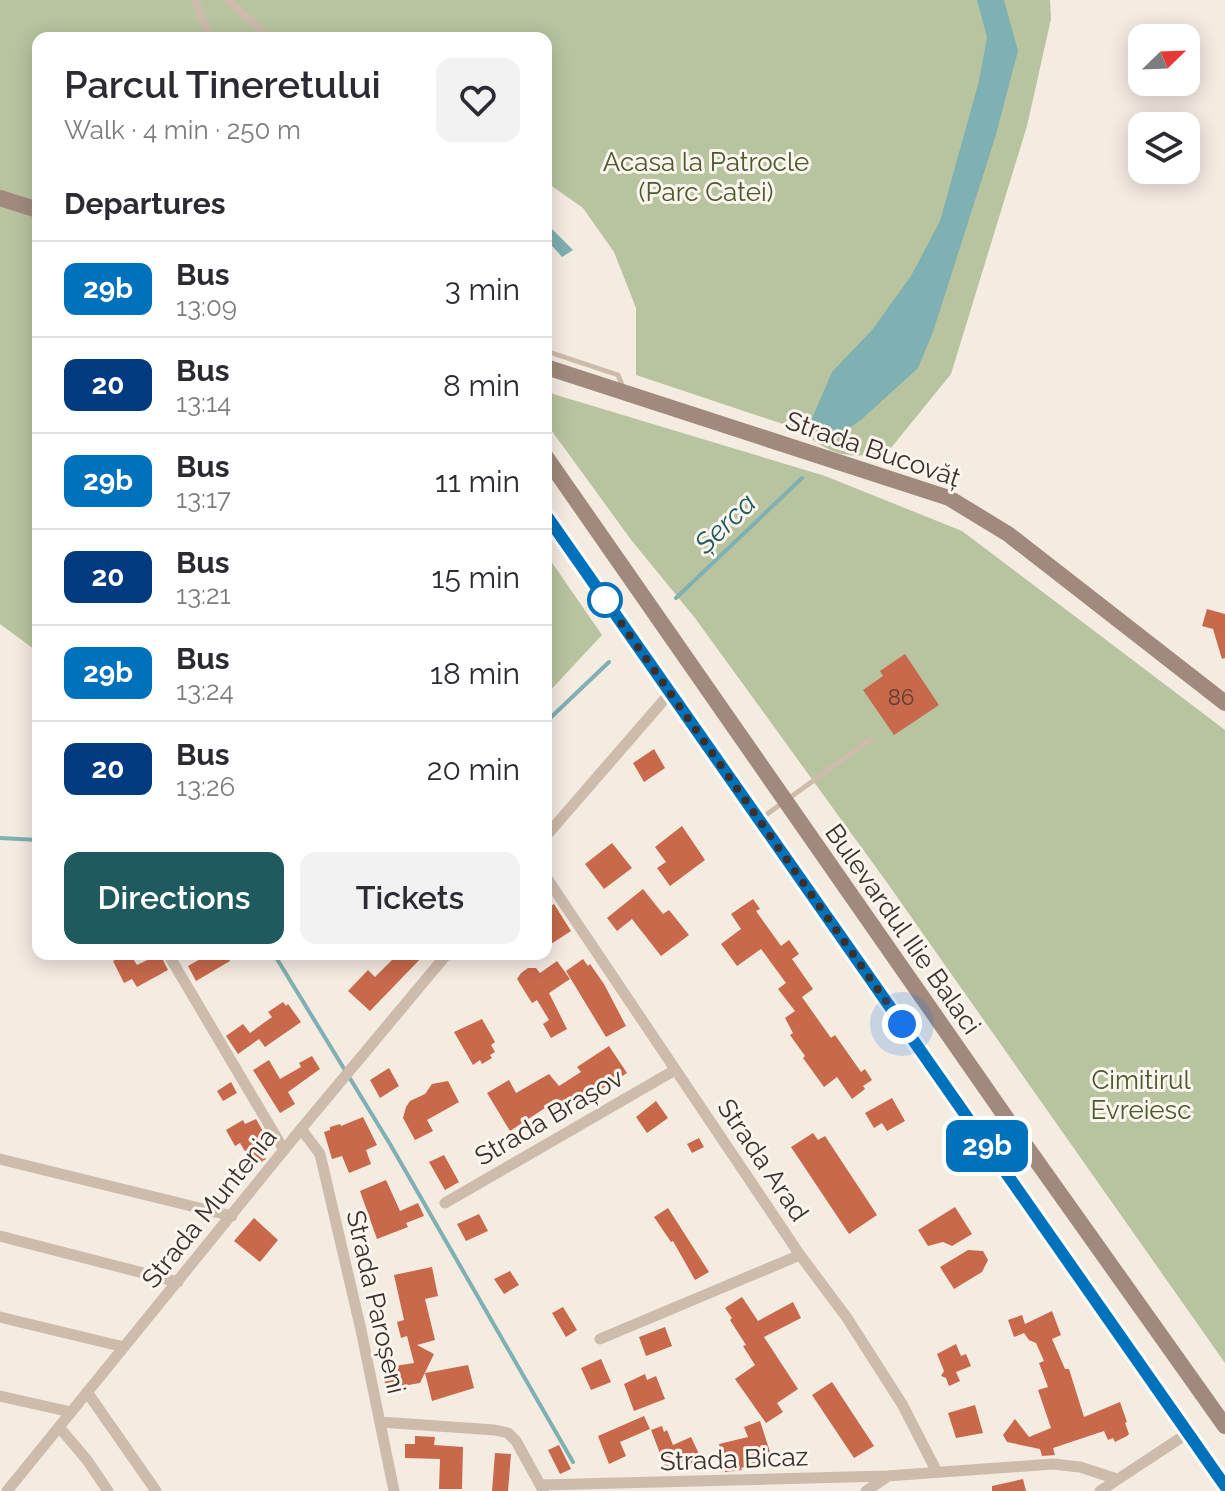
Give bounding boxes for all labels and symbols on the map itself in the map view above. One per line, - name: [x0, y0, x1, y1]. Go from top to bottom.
- north arrow: [1128, 24, 1200, 96]
- park label: Acasa la Patrocle (Parc Catei): [603, 147, 809, 207]
- street label: Strada Bucovăț: [782, 405, 965, 493]
- water label: Șerca: [687, 486, 763, 561]
- unlabelled marker: [588, 583, 622, 617]
- house number: 86: [888, 684, 914, 710]
- street label: Bulevardul Ilie Balaci: [819, 818, 987, 1040]
- your location: [882, 1004, 922, 1044]
- street label: Strada Brașov: [469, 1062, 629, 1172]
- park label: Cimitirul Evreiesc: [1091, 1065, 1191, 1125]
- street label: Strada Arad: [711, 1093, 815, 1227]
- line badge: 29b: [941, 1120, 1033, 1172]
- street label: Strada Muntenia: [136, 1122, 282, 1294]
- street label: Strada Paroșeni: [340, 1207, 412, 1397]
- street label: Strada Bicaz: [659, 1441, 809, 1477]

